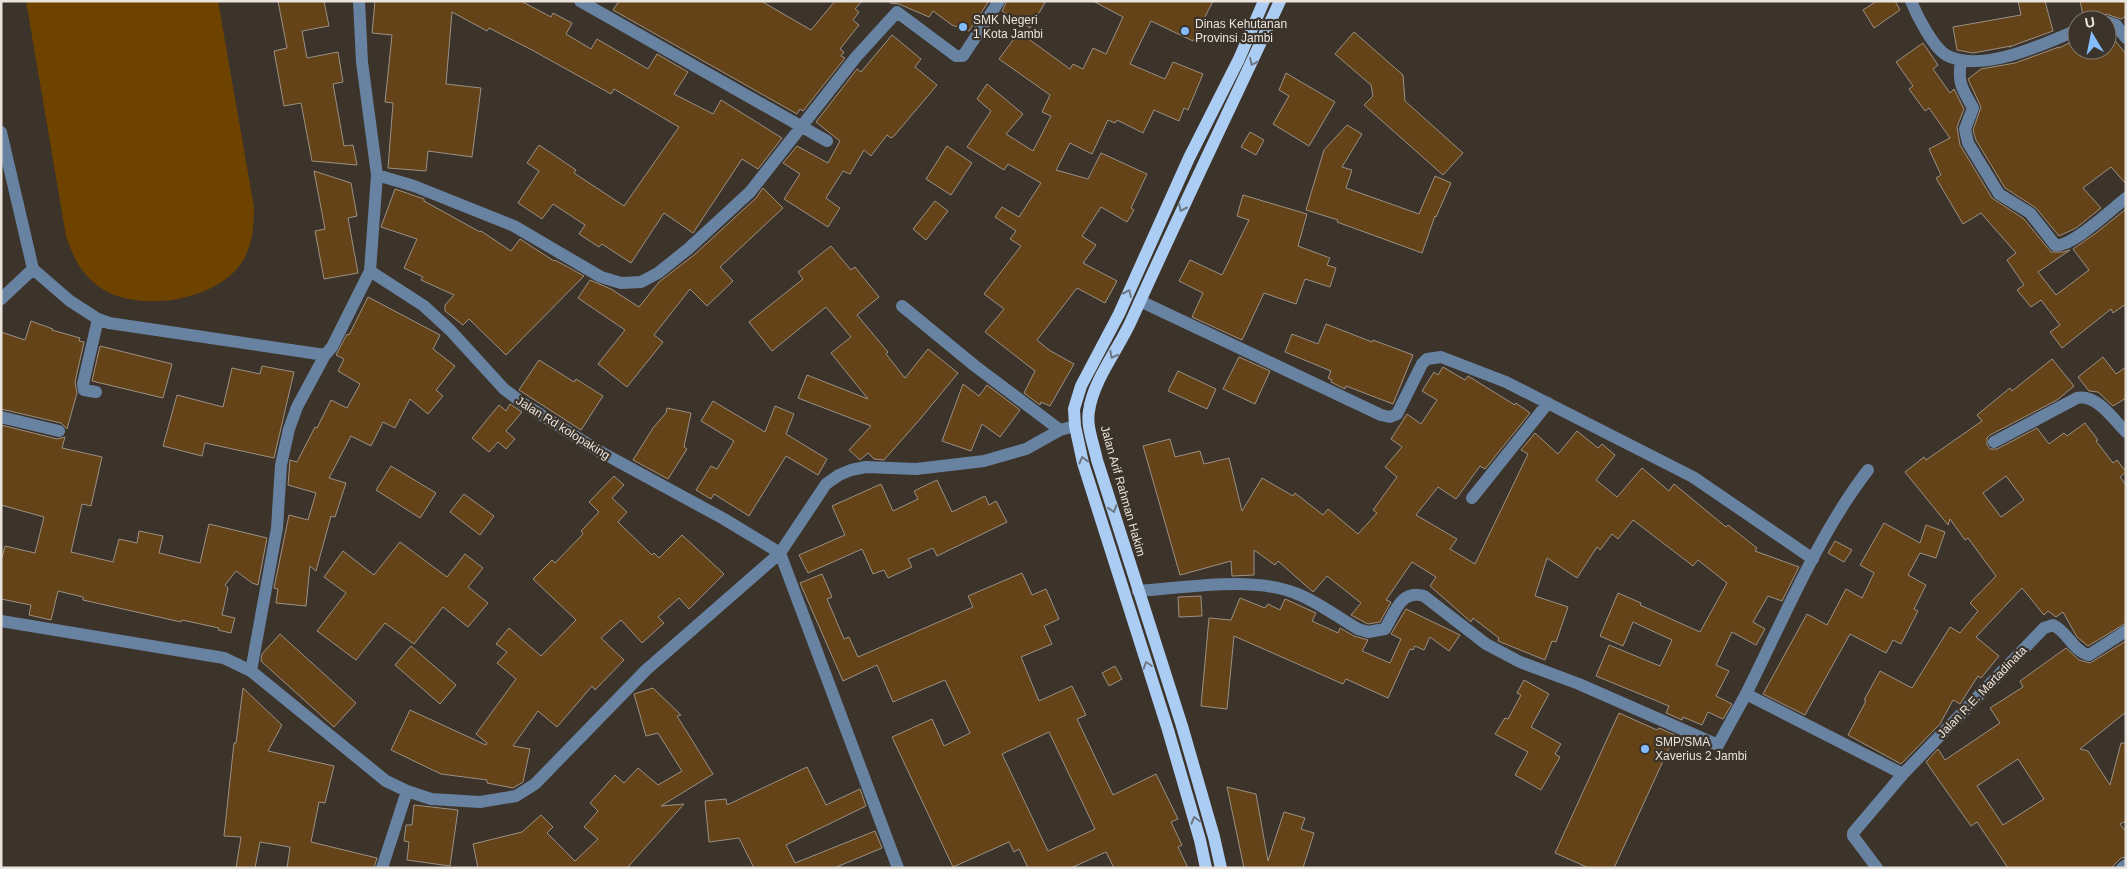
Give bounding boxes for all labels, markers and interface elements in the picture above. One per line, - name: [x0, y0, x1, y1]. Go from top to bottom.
- north arrow: [2067, 10, 2117, 60]
- place label: SMK Negeri 1 Kota Jambi: [973, 13, 1043, 41]
- text: U: [2083, 13, 2096, 31]
- place label: Dinas Kehutanan Provinsi Jambi: [1195, 17, 1287, 45]
- marker: SMK Negeri 1 Kota Jambi: [957, 21, 969, 33]
- marker: Dinas Kehutanan Provinsi Jambi: [1179, 25, 1191, 37]
- one-way arrow: [1248, 57, 1259, 66]
- one-way arrow: [1178, 203, 1188, 212]
- one-way arrow: [1122, 289, 1133, 298]
- one-way arrow: [1109, 350, 1119, 359]
- street label: Jalan Rd kolopaking: [513, 393, 613, 463]
- street label: Jalan Arif Rahman Hakim: [1098, 424, 1148, 558]
- one-way arrow: [1078, 455, 1089, 464]
- one-way arrow: [1107, 504, 1117, 513]
- street label: Jalan R.E. Martadinata: [1935, 643, 2030, 741]
- one-way arrow: [1143, 661, 1153, 670]
- place label: SMP/SMA Xaverius 2 Jambi: [1655, 735, 1747, 763]
- marker: SMP/SMA Xaverius 2 Jambi: [1639, 743, 1651, 755]
- one-way arrow: [1190, 817, 1200, 825]

